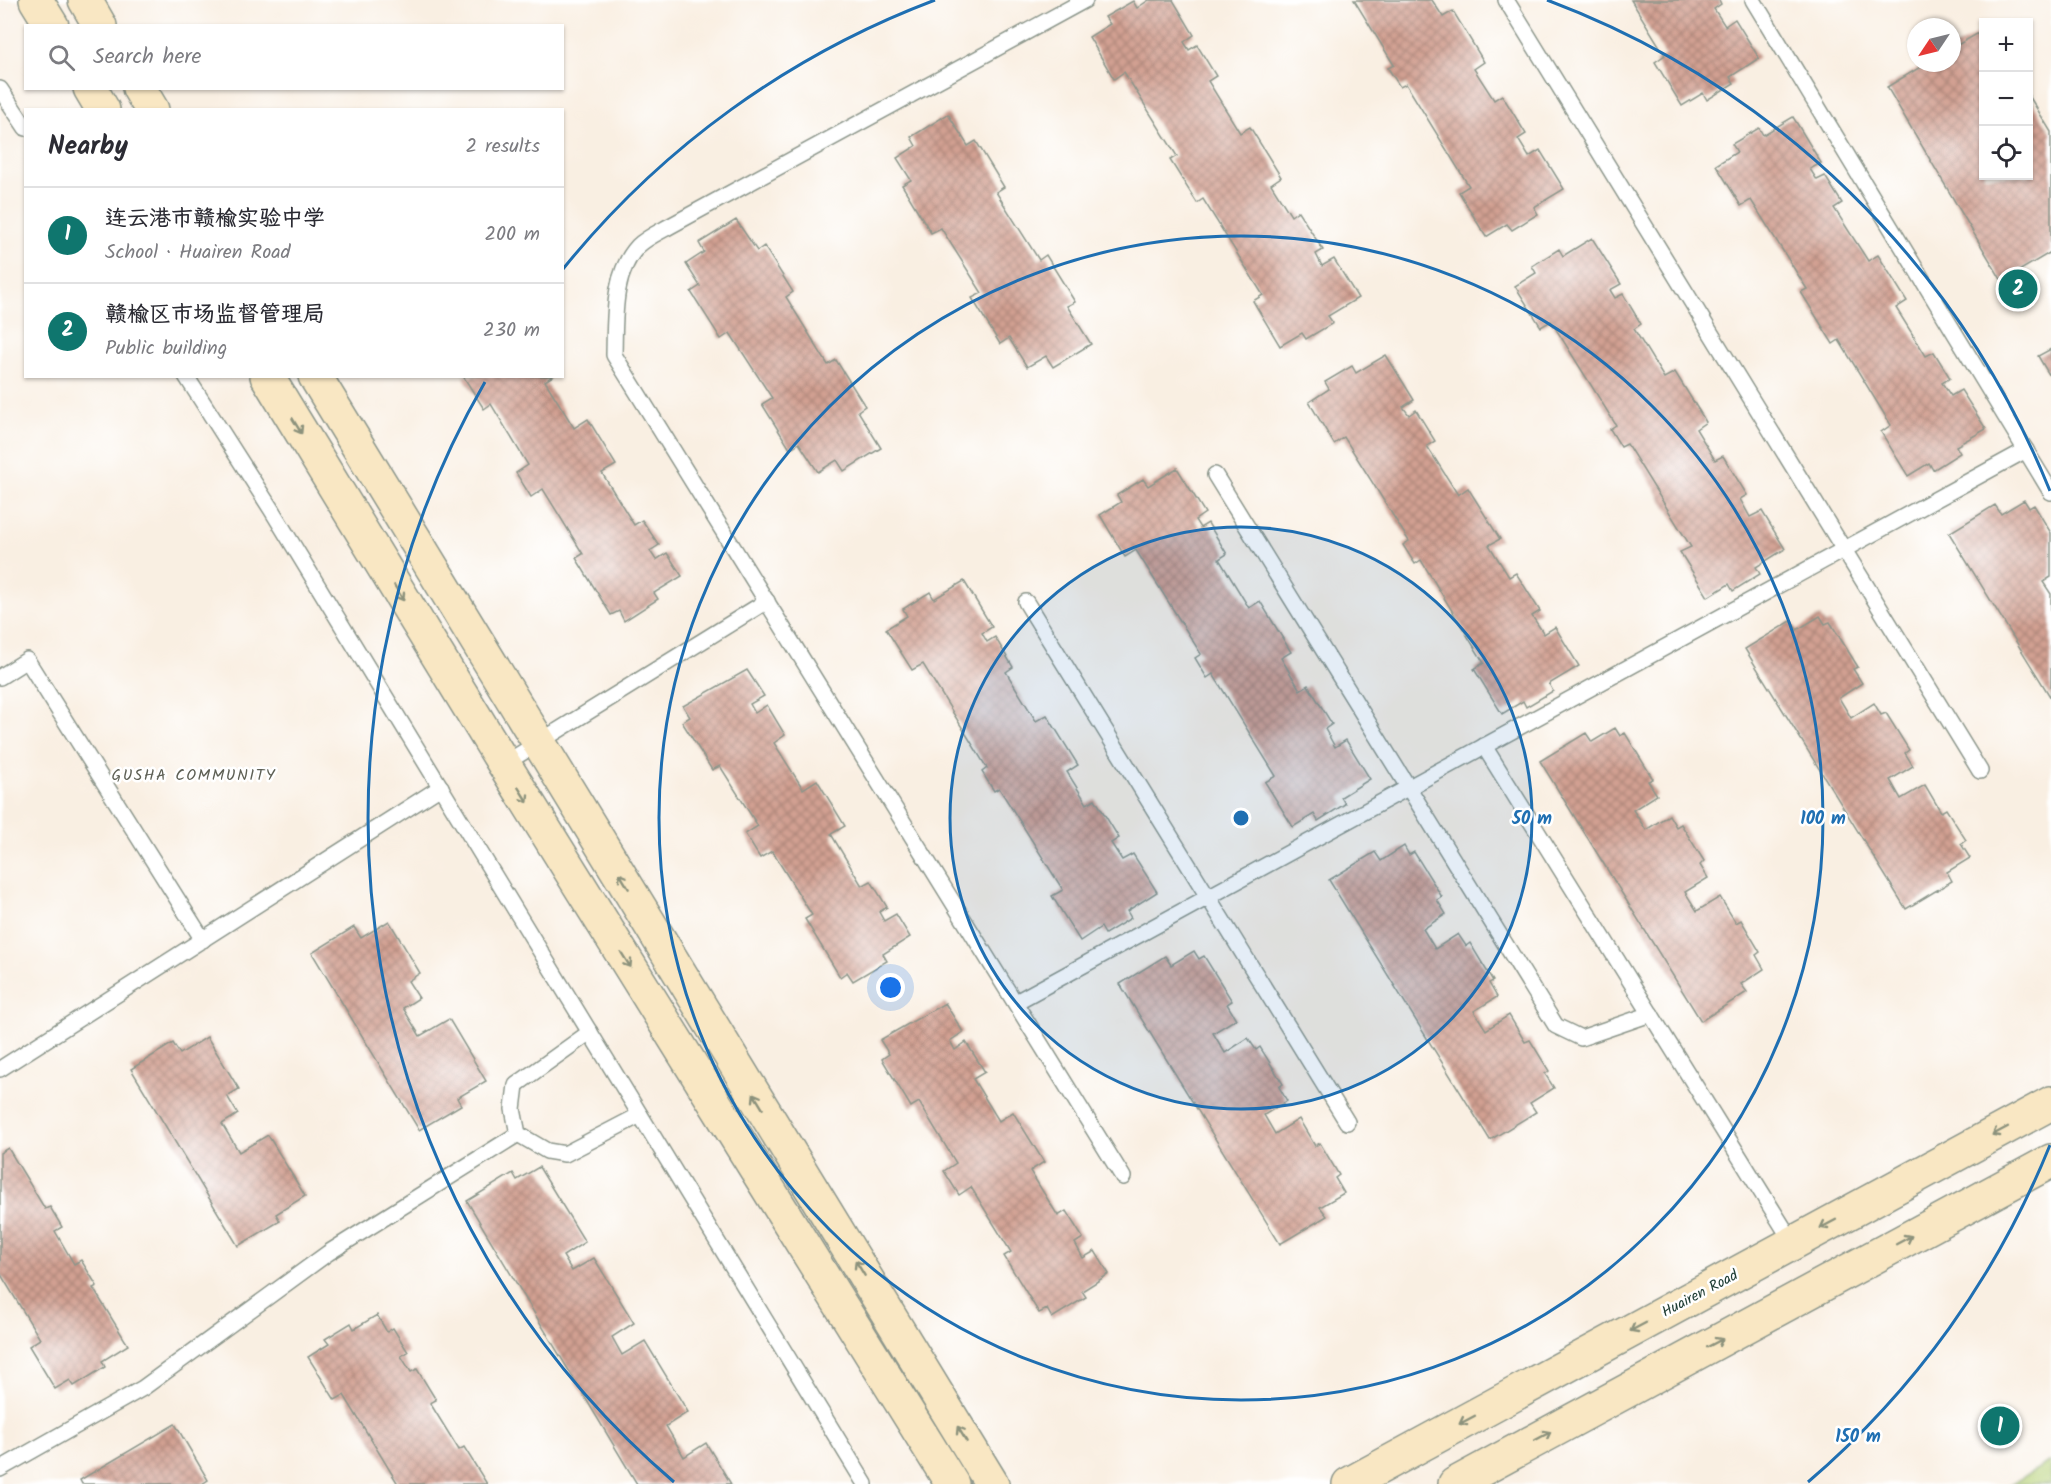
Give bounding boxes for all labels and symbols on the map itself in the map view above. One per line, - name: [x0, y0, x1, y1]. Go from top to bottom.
- north arrow: [1907, 18, 1961, 72]
- pin: 2: [1998, 266, 2038, 312]
- one-way arrow: [292, 417, 304, 434]
- one-way arrow: [394, 584, 406, 601]
- district label: GUSHA COMMUNITY: [112, 763, 276, 788]
- one-way arrow: [518, 786, 530, 803]
- text: 50 m: [1511, 805, 1552, 834]
- text: 100 m: [1800, 805, 1846, 834]
- centre of rings: [1231, 808, 1251, 828]
- one-way arrow: [617, 873, 629, 890]
- one-way arrow: [621, 951, 633, 968]
- your location: [876, 973, 905, 1002]
- one-way arrow: [752, 1093, 764, 1110]
- one-way arrow: [1991, 1126, 2009, 1137]
- one-way arrow: [1820, 1218, 1837, 1230]
- one-way arrow: [1895, 1234, 1913, 1245]
- one-way arrow: [853, 1260, 865, 1277]
- street label: Huairen Road: [1657, 1264, 1743, 1324]
- one-way arrow: [1630, 1321, 1647, 1333]
- one-way arrow: [1705, 1337, 1723, 1348]
- pin: 1: [1980, 1404, 2020, 1448]
- one-way arrow: [1459, 1414, 1476, 1426]
- text: 150 m: [1835, 1423, 1881, 1452]
- one-way arrow: [955, 1426, 967, 1443]
- one-way arrow: [1534, 1430, 1551, 1442]

